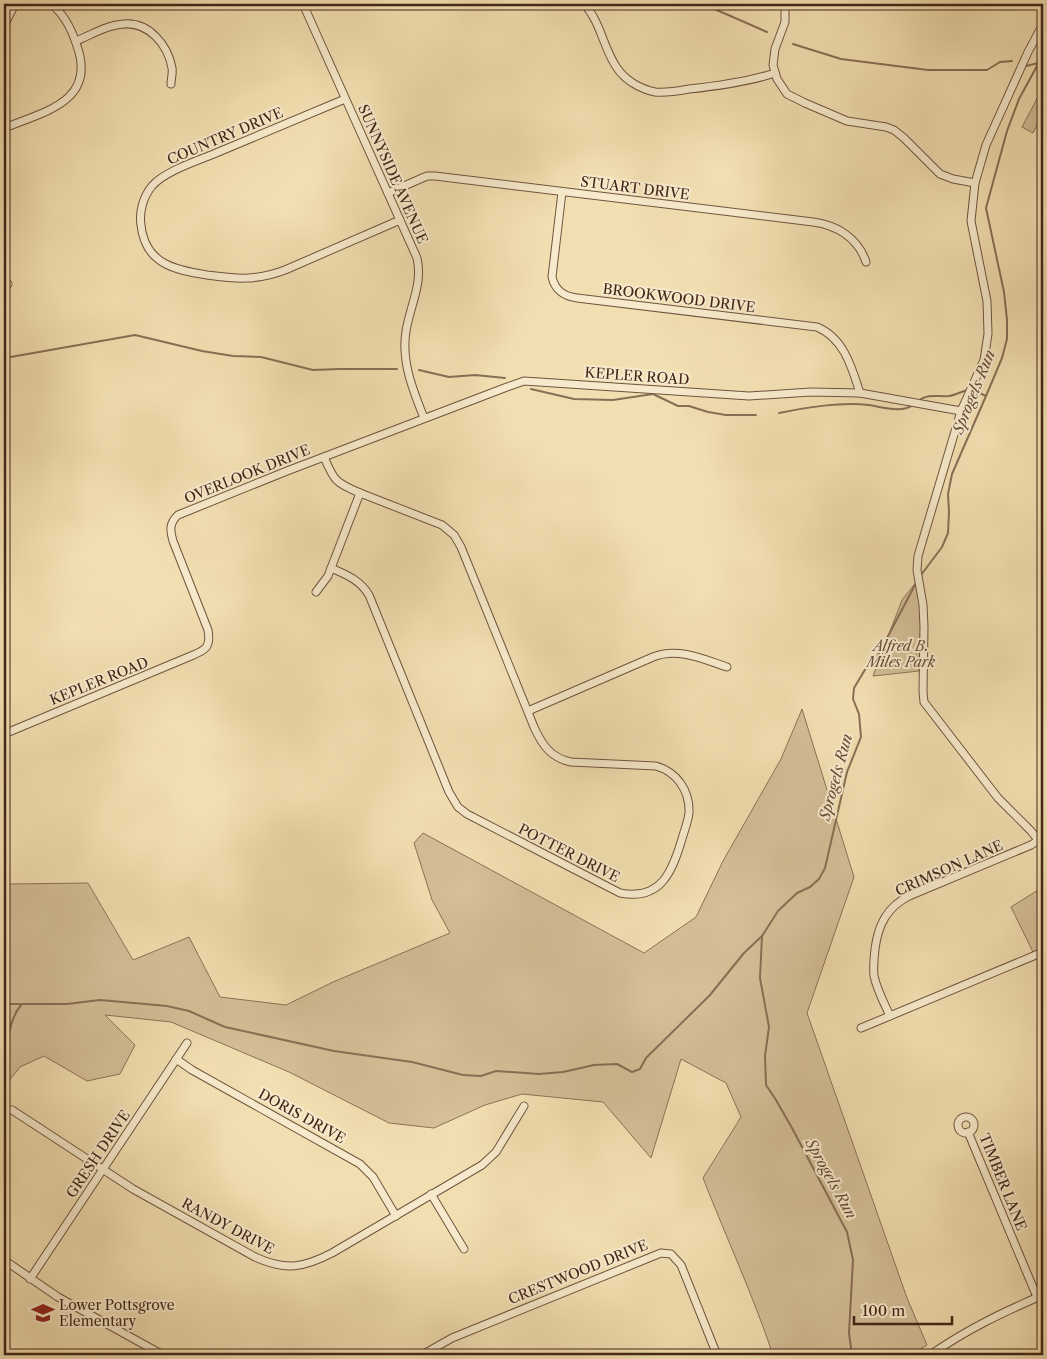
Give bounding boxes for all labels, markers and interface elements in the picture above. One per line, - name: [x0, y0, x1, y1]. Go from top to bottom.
- street label: SUNNYSIDE AVENUE: [354, 102, 432, 246]
- street label: COUNTRY DRIVE: [164, 103, 286, 169]
- street label: STUART DRIVE: [579, 172, 691, 204]
- street label: BROOKWOOD DRIVE: [602, 280, 756, 316]
- water label: Sprogels Run: [948, 347, 999, 437]
- street label: KEPLER ROAD: [584, 363, 690, 389]
- street label: OVERLOOK DRIVE: [181, 441, 313, 507]
- park label: Alfred B. Miles Park: [865, 637, 936, 671]
- street label: KEPLER ROAD: [47, 653, 151, 709]
- water label: Sprogels Run: [815, 732, 856, 823]
- street label: POTTER DRIVE: [515, 820, 623, 886]
- street label: CRIMSON LANE: [892, 836, 1006, 900]
- street label: DORIS DRIVE: [255, 1085, 349, 1147]
- street label: GRESH DRIVE: [62, 1107, 134, 1201]
- street label: TIMBER LANE: [975, 1131, 1031, 1233]
- water label: Sprogels Run: [801, 1134, 861, 1222]
- street label: RANDY DRIVE: [179, 1194, 277, 1258]
- street label: CRESTWOOD DRIVE: [506, 1236, 650, 1308]
- scale bar: [854, 1294, 952, 1326]
- place label: Lower Pottsgrove Elementary: [59, 1296, 175, 1330]
- school or university icon: Lower Pottsgrove Elementary: [30, 1300, 56, 1326]
- text: 100 m: [862, 1301, 905, 1320]

